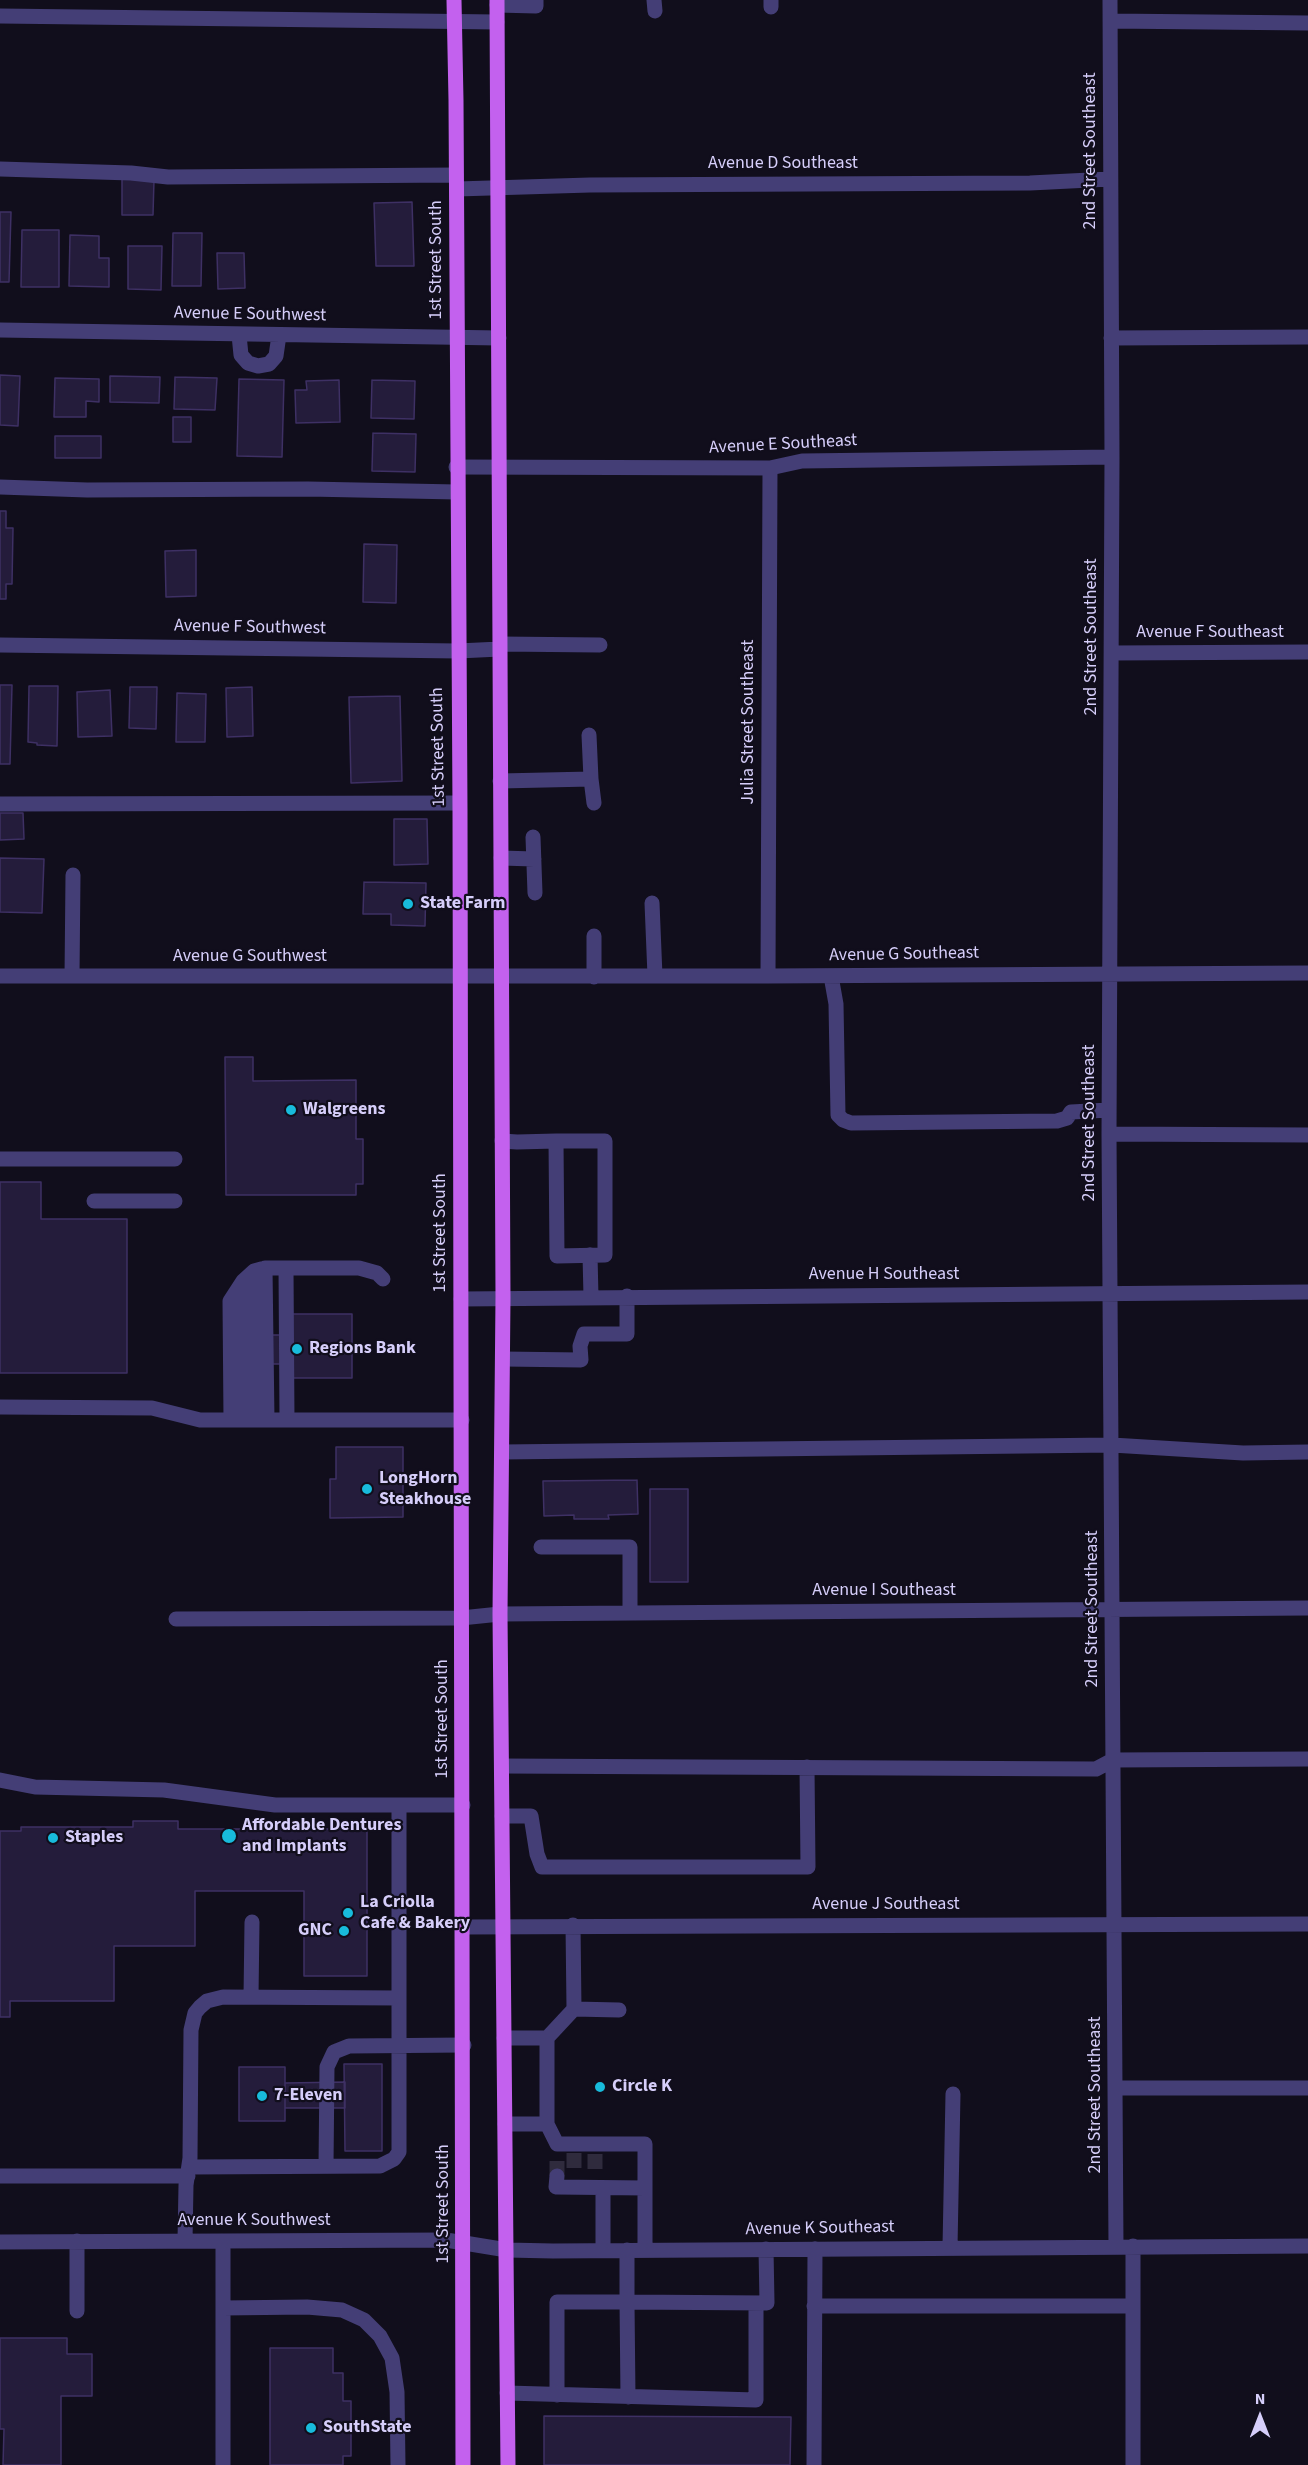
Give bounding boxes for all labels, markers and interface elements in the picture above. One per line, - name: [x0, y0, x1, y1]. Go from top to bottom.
- street label: 2nd Street Southeast: [1080, 72, 1102, 230]
- street label: Avenue D Southeast: [708, 153, 858, 175]
- street label: 1st Street South: [426, 200, 448, 320]
- street label: Avenue E Southwest: [174, 303, 326, 327]
- street label: Avenue E Southeast: [708, 430, 858, 460]
- street label: 2nd Street Southeast: [1081, 558, 1103, 716]
- street label: Avenue F Southwest: [174, 616, 326, 640]
- street label: Avenue F Southeast: [1136, 622, 1284, 644]
- street label: Julia Street Southeast: [738, 640, 760, 804]
- street label: 1st Street South: [427, 687, 451, 807]
- place label: State Farm: [420, 893, 505, 915]
- marker: State Farm: [401, 897, 415, 911]
- street label: Avenue G Southeast: [829, 943, 979, 967]
- street label: Avenue G Southwest: [173, 946, 327, 968]
- street label: 2nd Street Southeast: [1079, 1044, 1101, 1202]
- place label: Walgreens: [303, 1099, 386, 1121]
- marker: Walgreens: [284, 1103, 298, 1117]
- street label: 1st Street South: [430, 1173, 452, 1293]
- street label: Avenue H Southeast: [809, 1264, 959, 1286]
- place label: Regions Bank: [309, 1338, 416, 1360]
- marker: Regions Bank: [290, 1342, 304, 1356]
- place label: LongHorn Steakhouse: [379, 1468, 471, 1510]
- marker: LongHorn Steakhouse: [360, 1482, 374, 1496]
- street label: 2nd Street Southeast: [1082, 1530, 1104, 1688]
- street label: Avenue I Southeast: [812, 1580, 956, 1602]
- street label: 1st Street South: [432, 1659, 454, 1779]
- place label: Affordable Dentures and Implants: [242, 1815, 401, 1858]
- place label: Staples: [65, 1827, 123, 1849]
- marker: Affordable Dentures and Implants: [220, 1827, 238, 1845]
- marker: Staples: [46, 1831, 60, 1845]
- place label: La Criolla Cafe & Bakery: [360, 1892, 470, 1934]
- street label: Avenue J Southeast: [812, 1894, 960, 1916]
- marker: La Criolla Cafe & Bakery: [341, 1906, 355, 1920]
- place label: GNC: [298, 1920, 332, 1942]
- marker: GNC: [337, 1924, 351, 1938]
- street label: 2nd Street Southeast: [1085, 2016, 1107, 2174]
- place label: Circle K: [612, 2076, 672, 2098]
- marker: Circle K: [593, 2080, 607, 2094]
- place label: 7-Eleven: [274, 2085, 343, 2107]
- marker: 7-Eleven: [255, 2089, 269, 2103]
- street label: 1st Street South: [433, 2144, 455, 2264]
- street label: Avenue K Southwest: [177, 2210, 331, 2232]
- street label: Avenue K Southeast: [745, 2217, 895, 2241]
- north arrow: [1230, 2387, 1290, 2447]
- text: N: [1255, 2388, 1265, 2410]
- place label: SouthState: [323, 2417, 411, 2439]
- marker: SouthState: [304, 2421, 318, 2435]

